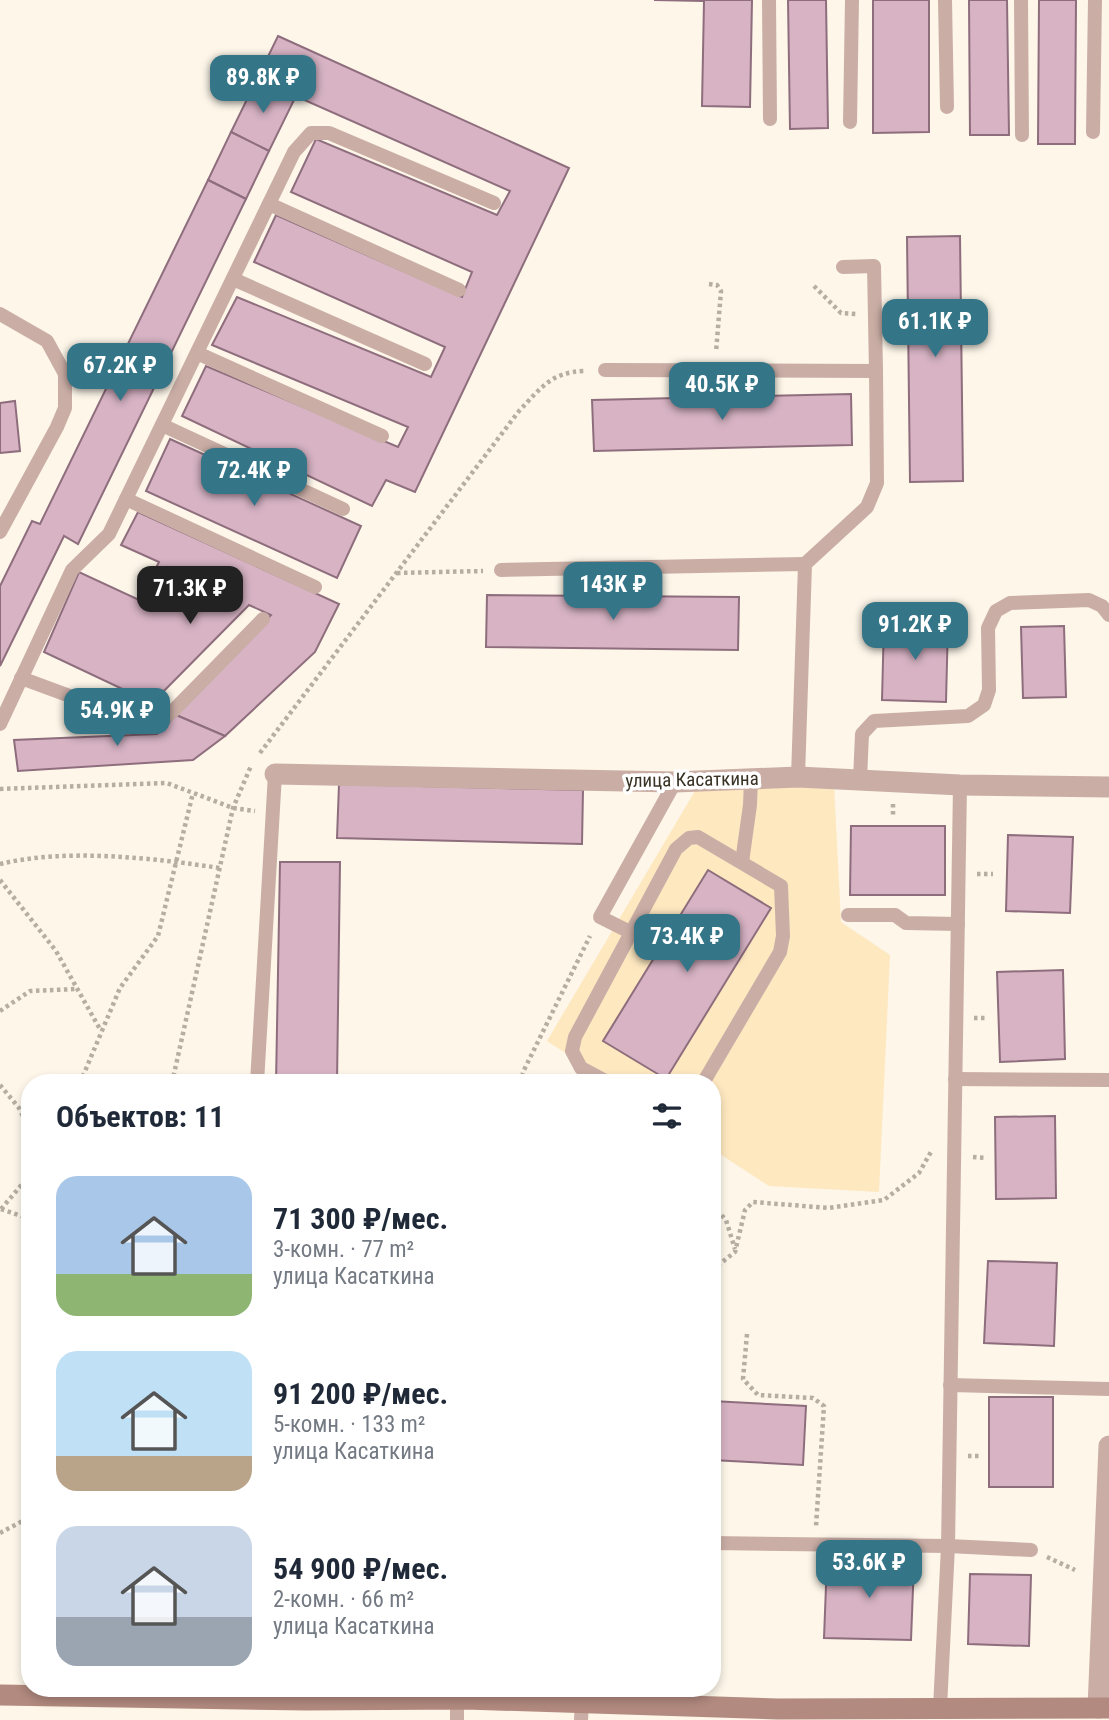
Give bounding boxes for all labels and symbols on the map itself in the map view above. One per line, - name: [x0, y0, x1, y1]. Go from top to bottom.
- pin: 89.8K ₽: [198, 55, 328, 115]
- pin: 61.1K ₽: [870, 300, 1000, 359]
- pin: 67.2K ₽: [55, 344, 185, 403]
- pin: 40.5K ₽: [657, 362, 787, 422]
- pin: 72.4K ₽: [189, 448, 319, 508]
- pin: 143K ₽: [556, 562, 670, 622]
- pin: 71.3K ₽: [125, 566, 255, 626]
- pin: 91.2K ₽: [850, 602, 980, 662]
- pin: 54.9K ₽: [52, 688, 182, 748]
- street label: улица Касаткина: [625, 767, 759, 792]
- pin: 73.4K ₽: [622, 914, 752, 974]
- pin: 53.6K ₽: [804, 1540, 934, 1600]

